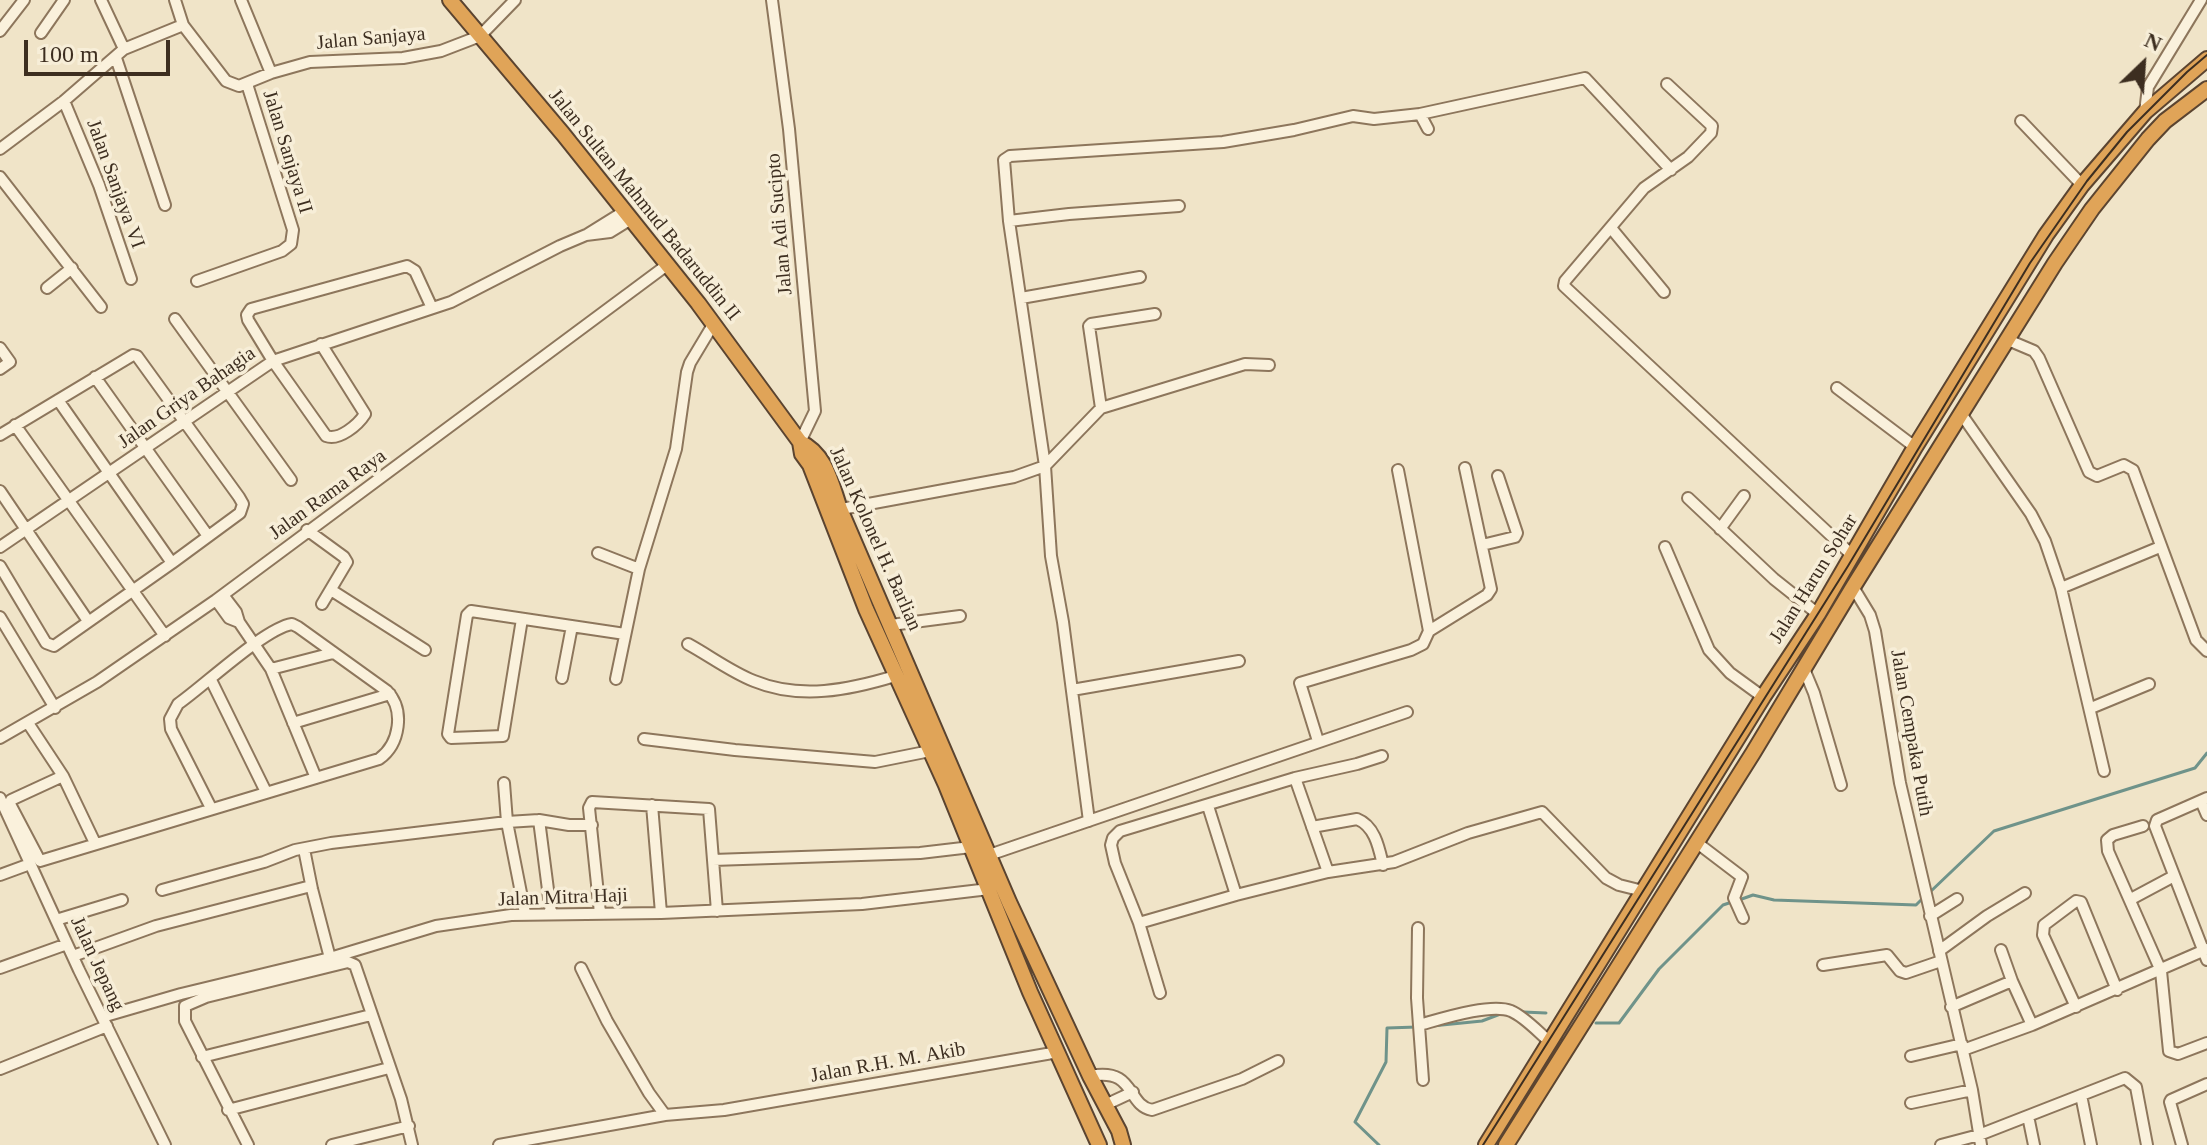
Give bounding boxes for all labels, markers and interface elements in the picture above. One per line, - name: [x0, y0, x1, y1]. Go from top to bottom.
- street label: Jalan Sanjaya: [315, 22, 427, 56]
- scale bar: [28, 24, 174, 74]
- north arrow: [2103, 24, 2183, 104]
- text: N: [2141, 27, 2166, 56]
- text: 100 m: [38, 41, 99, 67]
- street label: Jalan Sultan Mahmud Badaruddin II: [543, 84, 745, 326]
- street label: Jalan Sanjaya II: [257, 87, 317, 217]
- street label: Jalan Sanjaya VI: [81, 116, 149, 252]
- street label: Jalan Adi Sucipto: [762, 152, 798, 296]
- street label: Jalan Griya Bahagia: [114, 342, 260, 454]
- street label: Jalan Kolonel H. Barlian: [824, 443, 926, 635]
- street label: Jalan Rama Raya: [265, 444, 391, 546]
- street label: Jalan Harun Sohar: [1765, 510, 1863, 648]
- street label: Jalan Cempaka Putih: [1885, 648, 1937, 818]
- street label: Jalan Mitra Haji: [498, 884, 628, 912]
- street label: Jalan Jepang: [65, 913, 129, 1015]
- street label: Jalan R.H. M. Akib: [809, 1038, 967, 1088]

